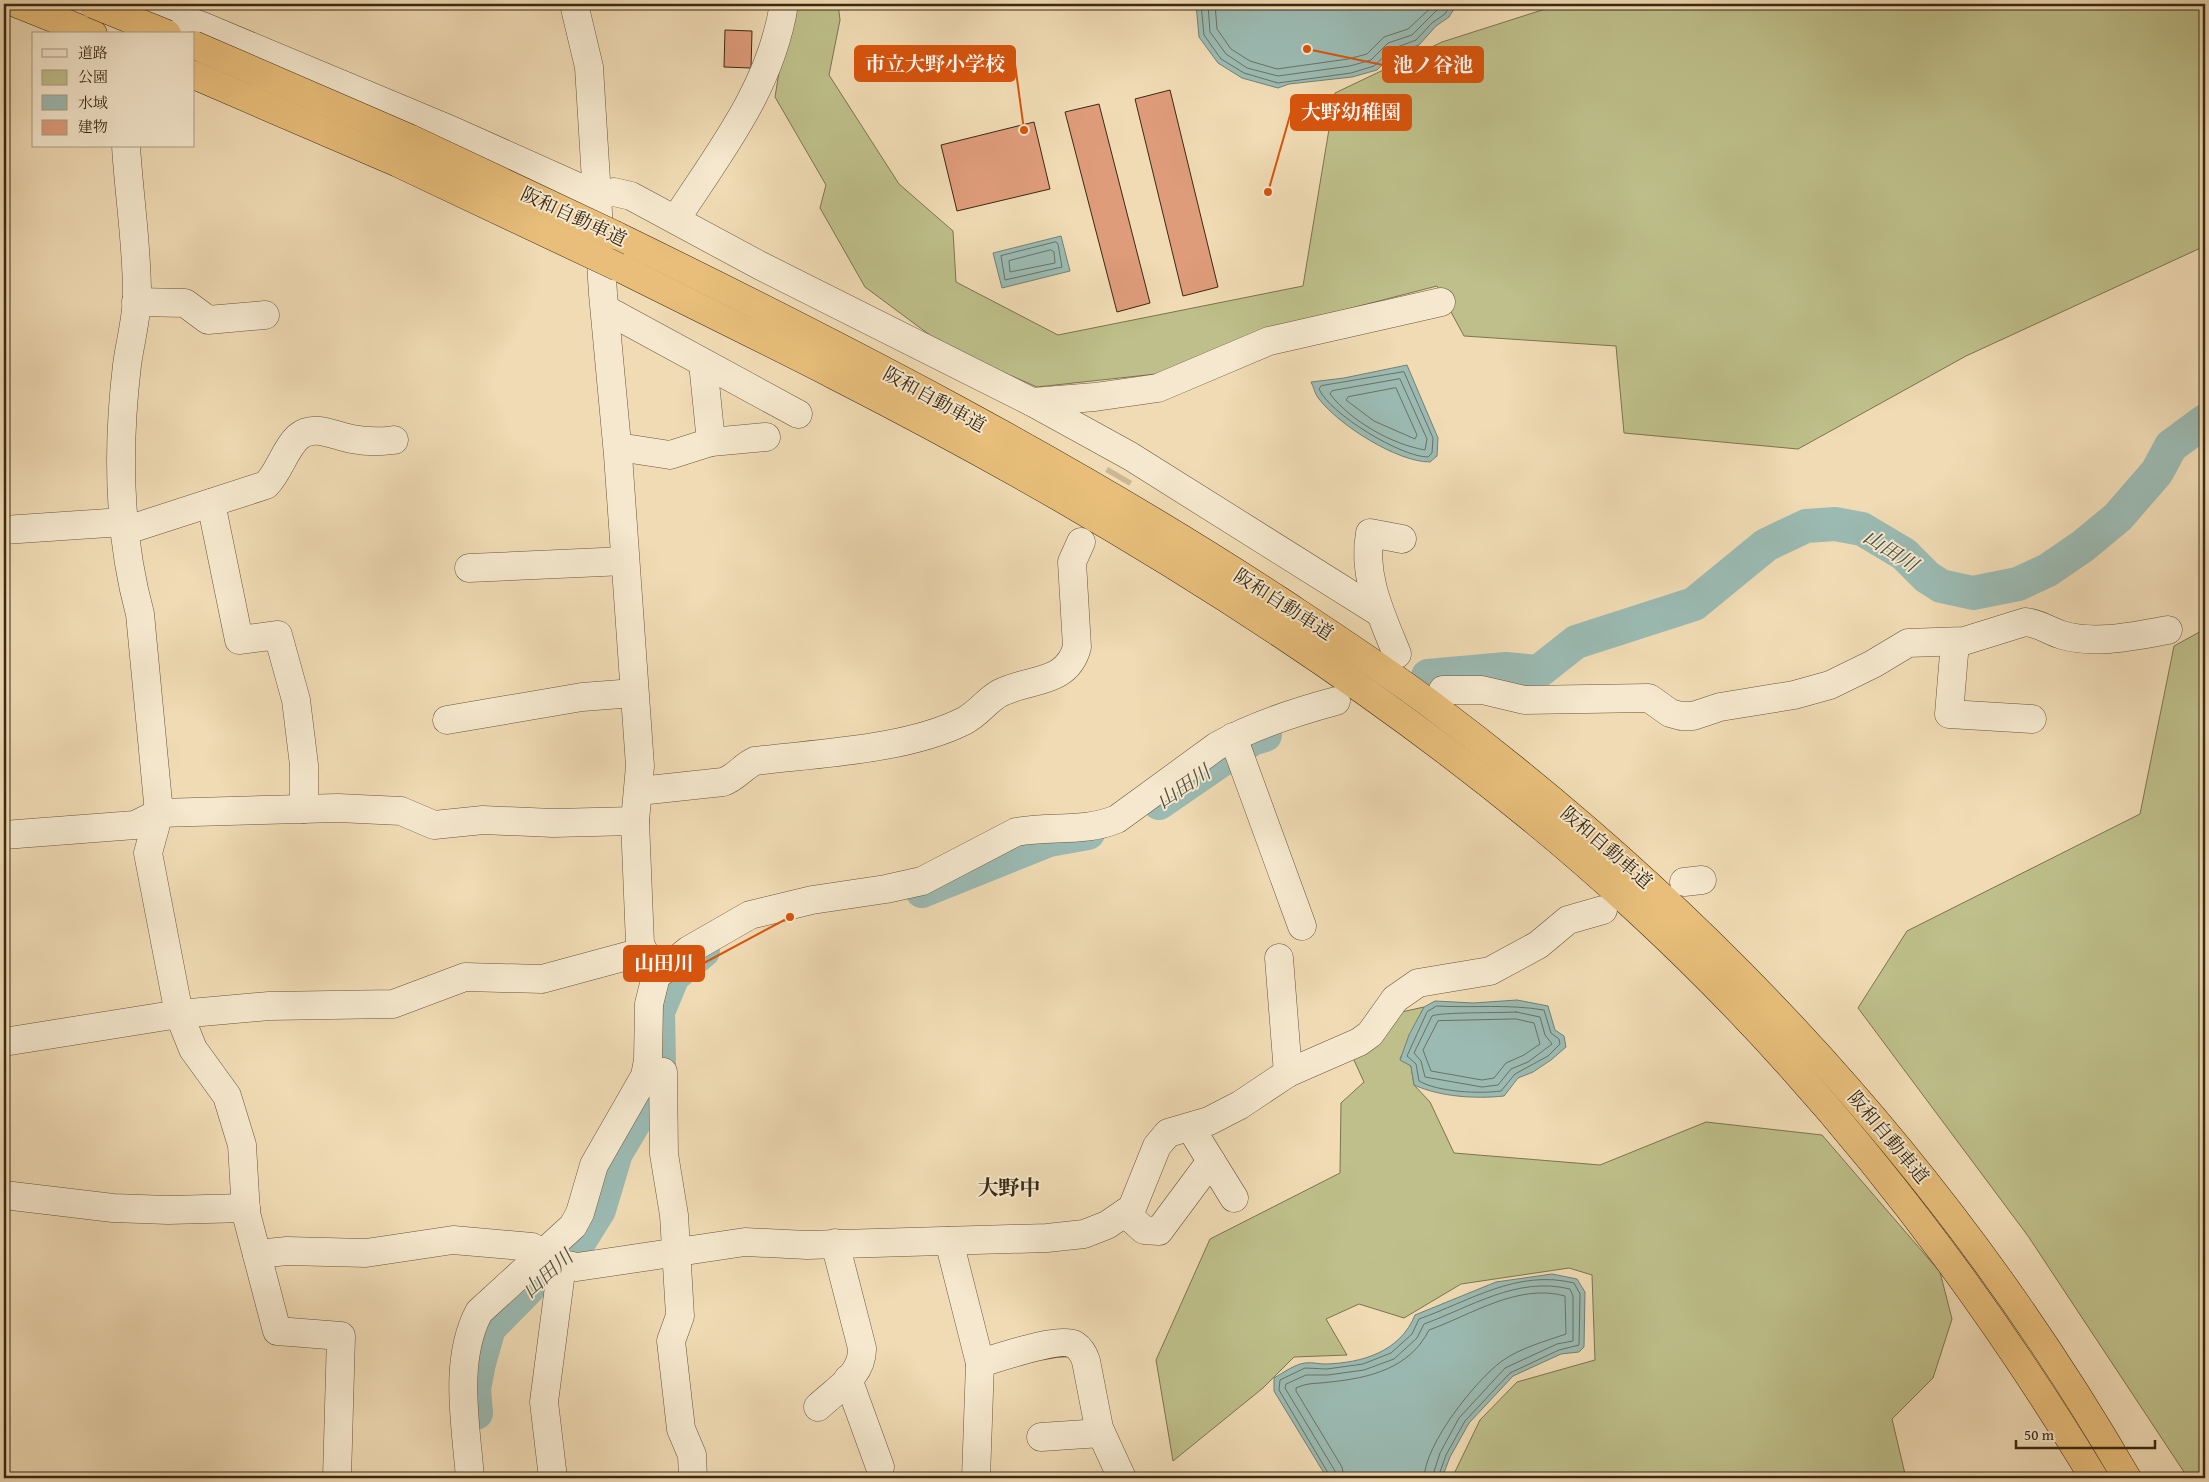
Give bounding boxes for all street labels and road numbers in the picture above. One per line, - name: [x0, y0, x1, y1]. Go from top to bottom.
- street label: 阪和自動車道: [516, 179, 632, 253]
- street label: 阪和自動車道: [878, 359, 992, 439]
- street label: 阪和自動車道: [1229, 561, 1339, 647]
- street label: 阪和自動車道: [1555, 799, 1659, 895]
- street label: 阪和自動車道: [1842, 1084, 1936, 1190]

